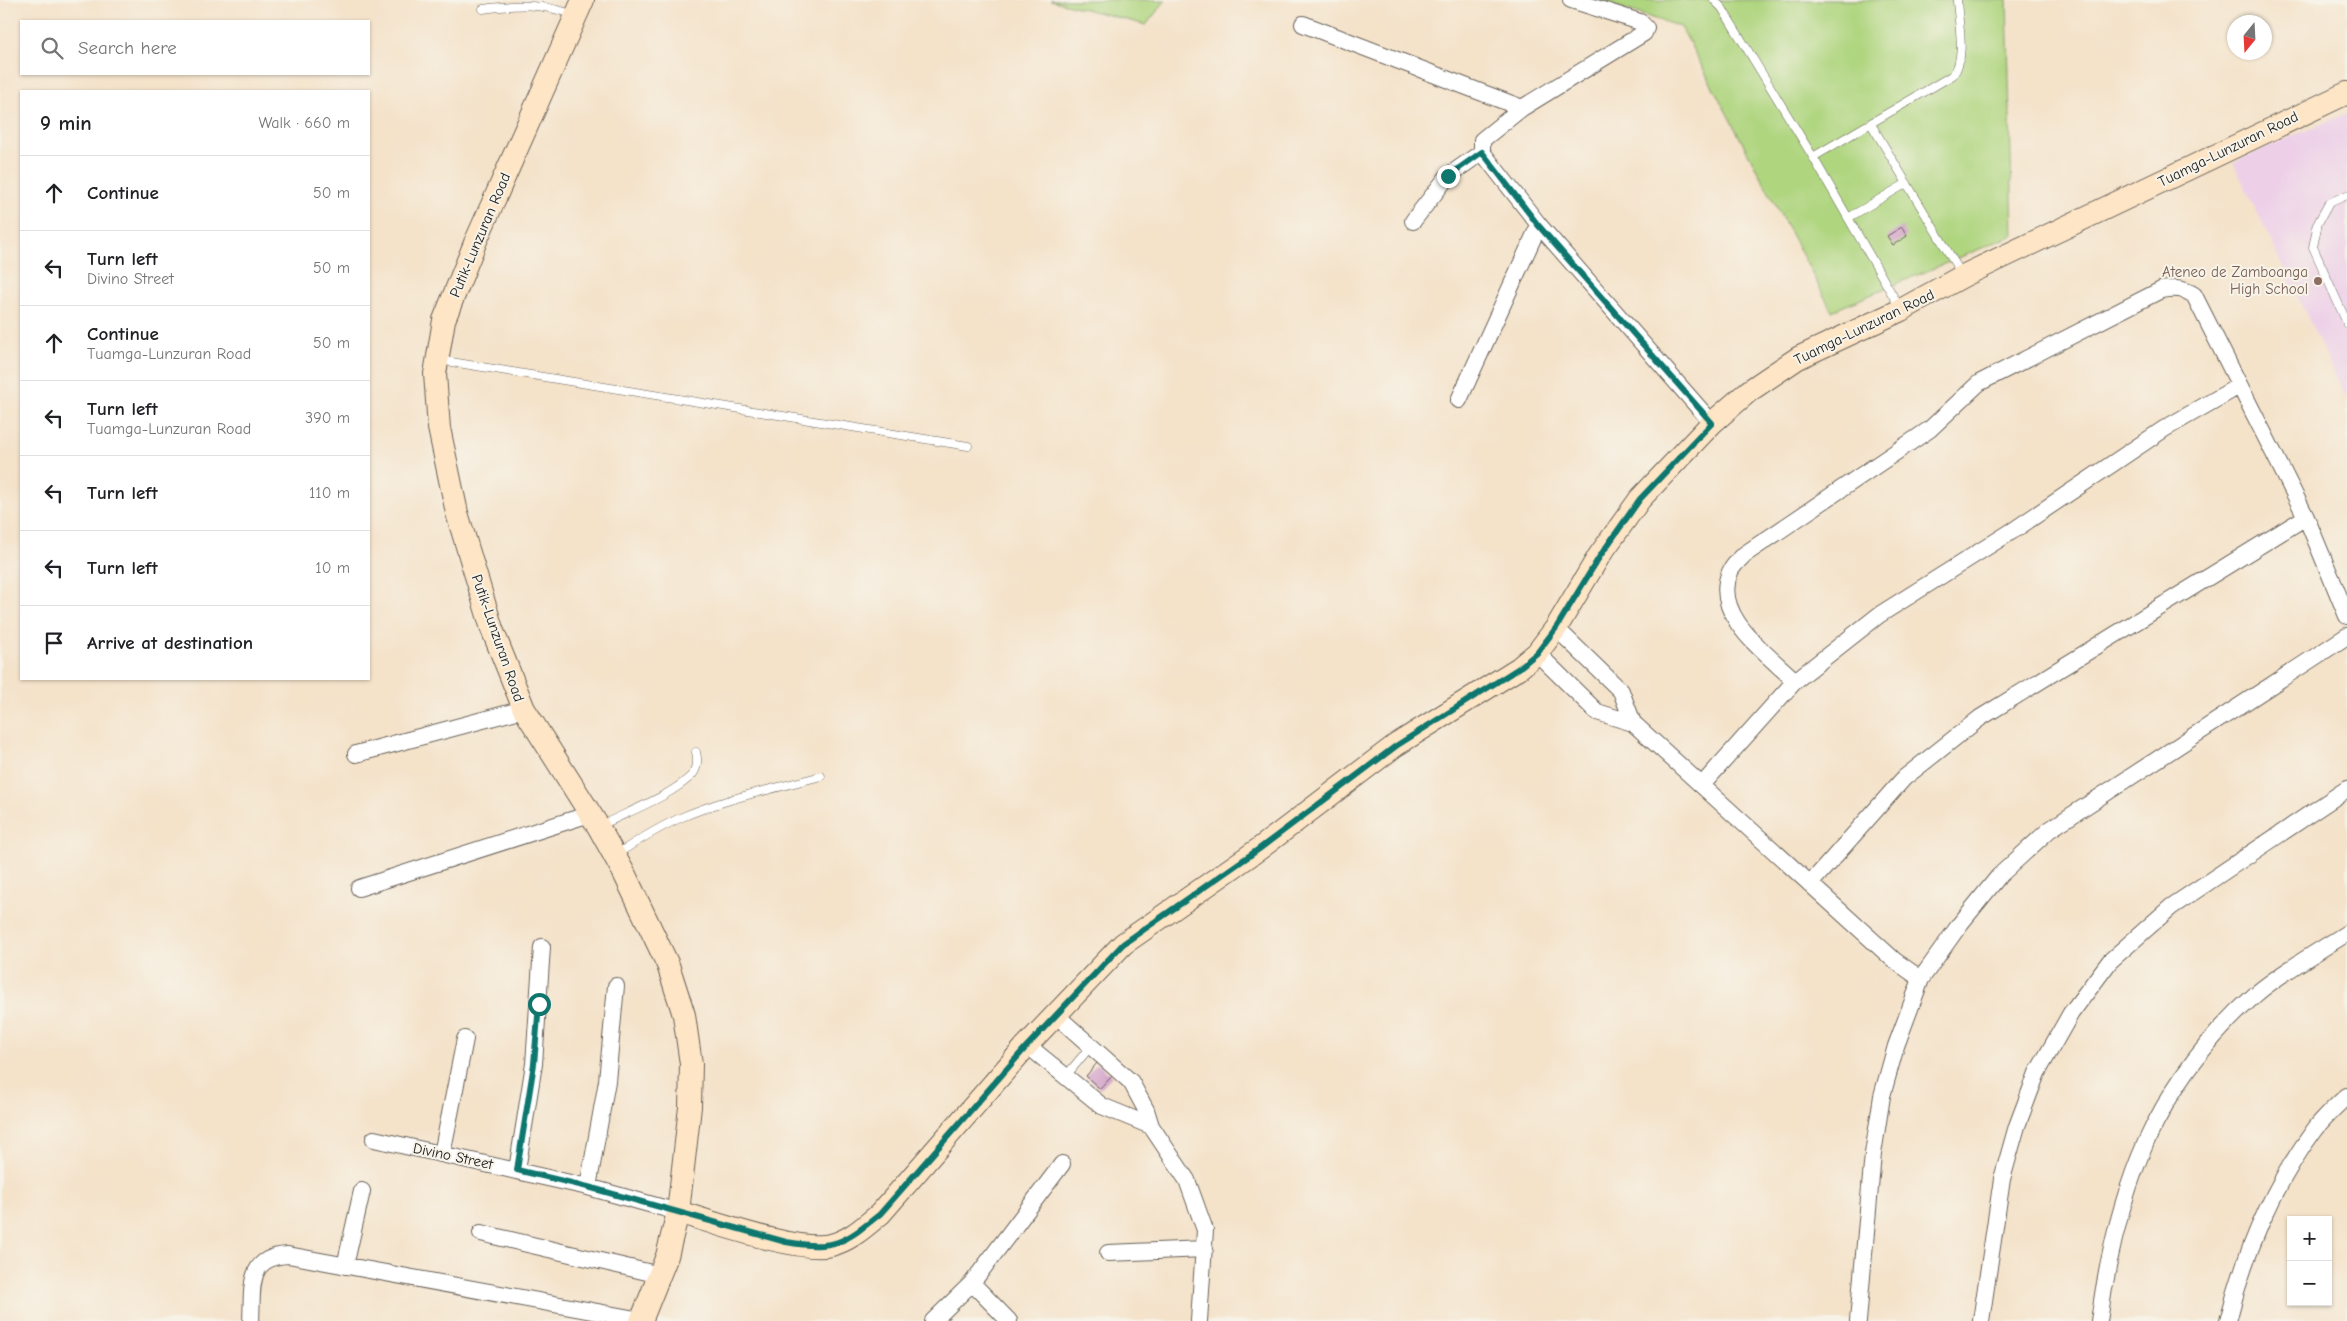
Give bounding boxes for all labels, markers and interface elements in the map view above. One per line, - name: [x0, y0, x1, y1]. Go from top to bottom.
- north arrow: [2227, 15, 2272, 60]
- search box: [20, 20, 370, 75]
- icon: search: [38, 34, 66, 62]
- text: Search here: [78, 37, 177, 59]
- street label: Tuamga-Lunzuran Road: [2155, 107, 2301, 191]
- text: 9 min: [40, 111, 92, 135]
- text: Walk · 660 m: [259, 114, 350, 132]
- route end: [1437, 165, 1460, 188]
- street label: Putik-Lunzuran Road: [446, 170, 514, 300]
- icon: ahead: [40, 179, 68, 207]
- text: Continue: [87, 182, 159, 204]
- text: 50 m: [313, 184, 350, 202]
- text: Turn left: [87, 248, 158, 270]
- icon: left: [40, 254, 68, 282]
- text: 50 m: [313, 259, 350, 277]
- place label: Ateneo de Zamboanga High School: [2162, 263, 2308, 298]
- text: Divino Street: [87, 270, 174, 288]
- marker: Ateneo de Zamboanga High School: [2312, 275, 2324, 287]
- street label: Tuamga-Lunzuran Road: [1791, 285, 1937, 369]
- text: Continue: [87, 323, 159, 345]
- icon: ahead: [40, 329, 68, 357]
- text: 50 m: [313, 334, 350, 352]
- text: Tuamga-Lunzuran Road: [87, 345, 251, 363]
- text: Turn left: [87, 398, 158, 420]
- icon: left: [40, 404, 68, 432]
- text: 390 m: [305, 409, 350, 427]
- text: Tuamga-Lunzuran Road: [87, 420, 251, 438]
- icon: left: [40, 479, 68, 507]
- text: Turn left: [87, 482, 158, 504]
- text: 110 m: [309, 484, 350, 502]
- icon: left: [40, 554, 68, 582]
- text: Turn left: [87, 557, 158, 579]
- text: 10 m: [315, 559, 350, 577]
- street label: Putik-Lunzuran Road: [468, 572, 528, 704]
- icon: arrive: [40, 629, 68, 657]
- text: Arrive at destination: [87, 632, 253, 654]
- route start: [528, 993, 551, 1016]
- street label: Divino Street: [411, 1139, 495, 1173]
- map controls: [2287, 1216, 2332, 1306]
- button: +: [2287, 1216, 2332, 1261]
- button: −: [2287, 1261, 2332, 1306]

